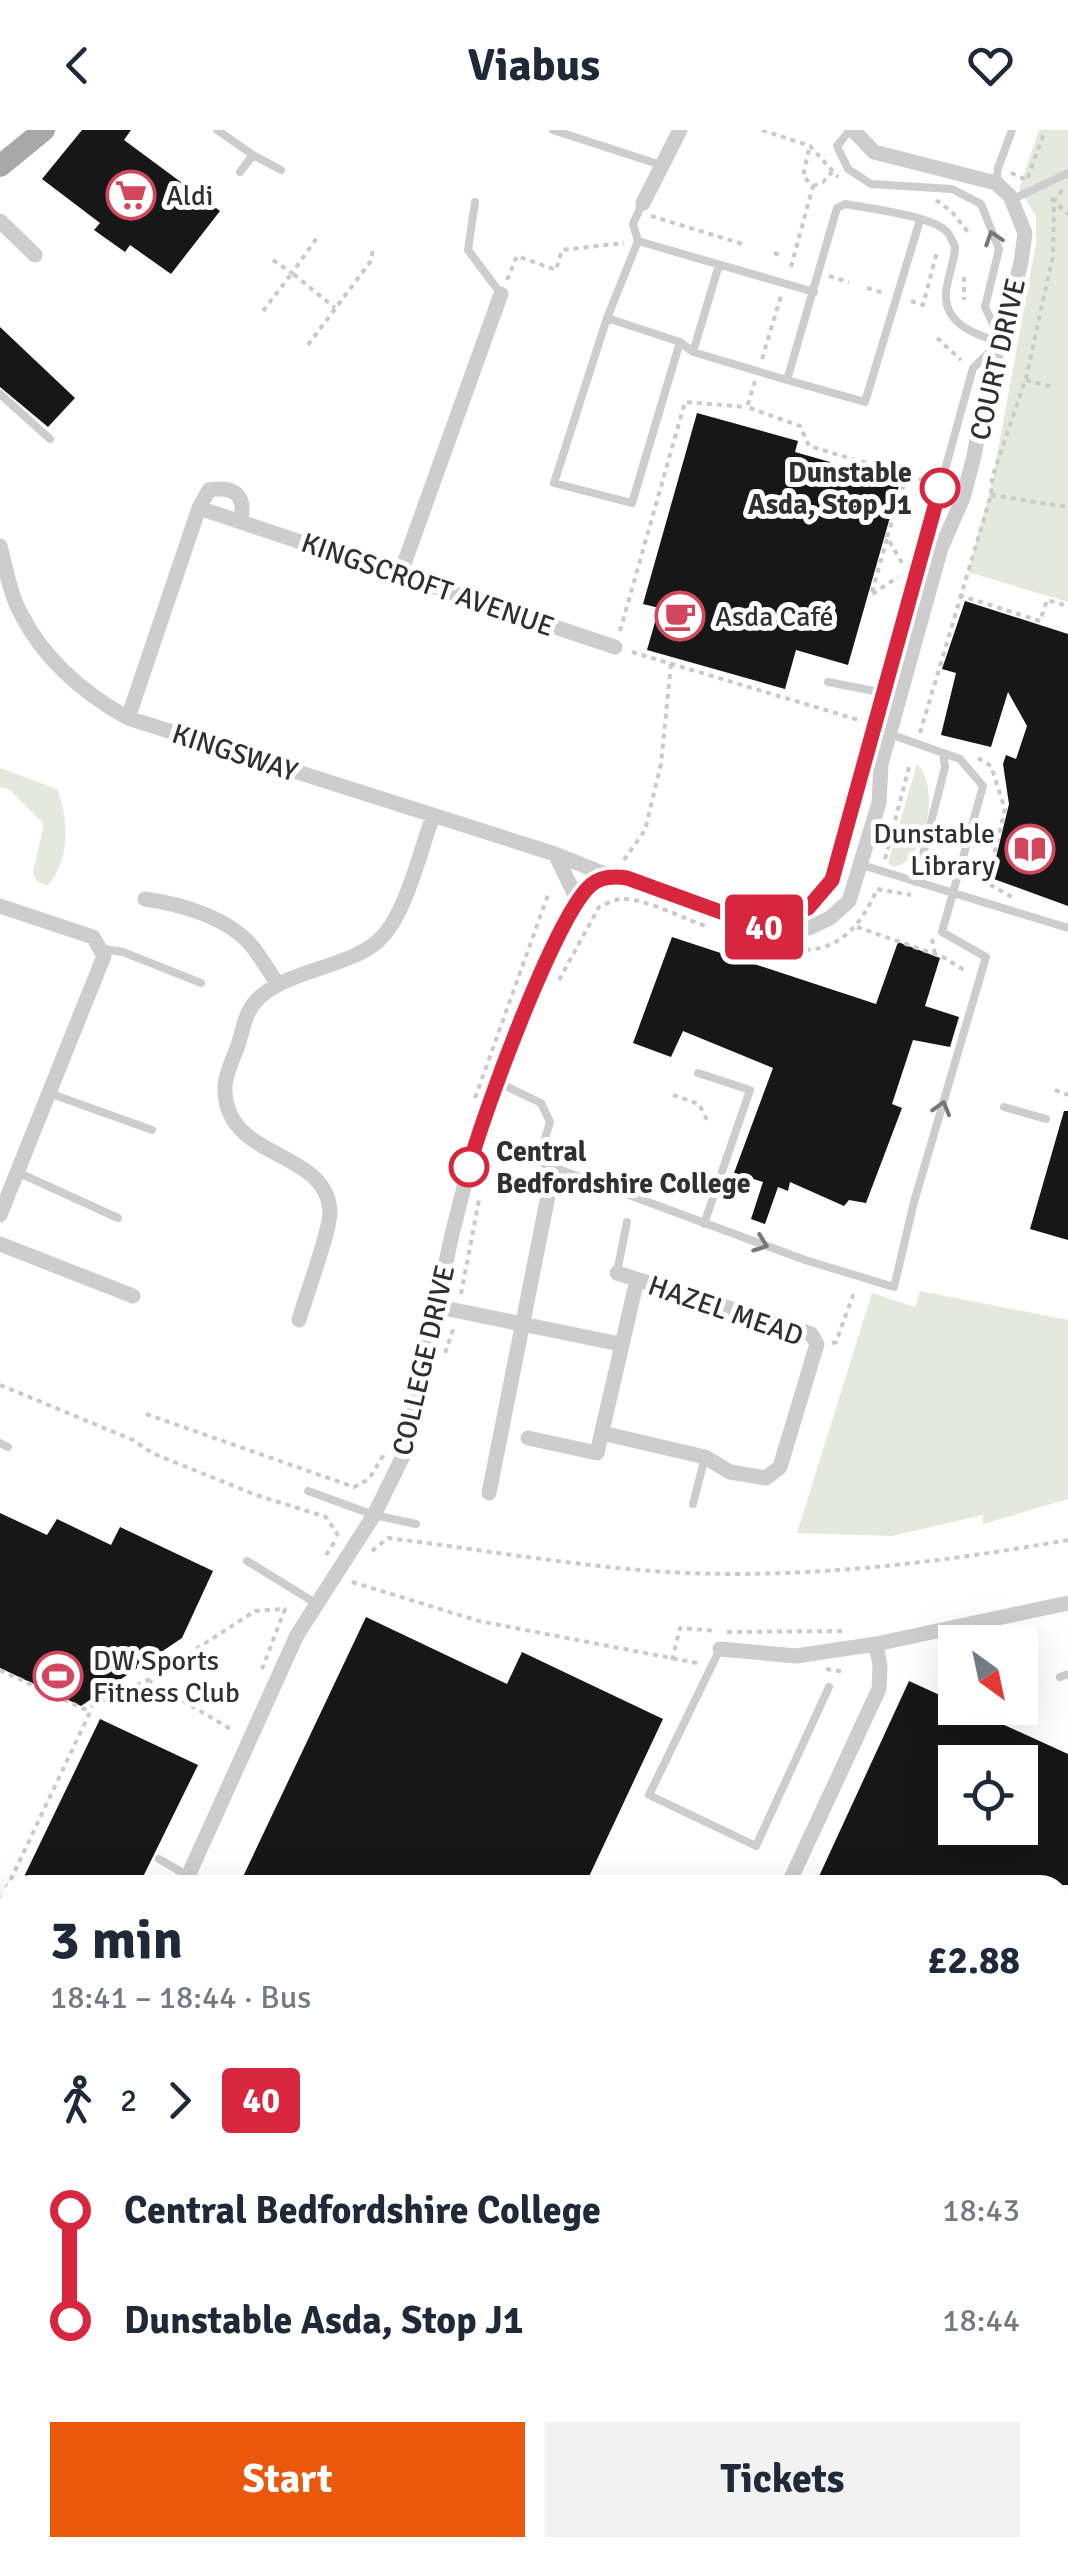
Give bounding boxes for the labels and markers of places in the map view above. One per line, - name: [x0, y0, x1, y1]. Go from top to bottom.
- supermarket icon: Aldi: [105, 169, 157, 221]
- place label: Aldi: [166, 179, 213, 213]
- place label: Dunstable Asda, Stop J1: [748, 456, 912, 522]
- marker: Dunstable Asda, Stop J1: [921, 469, 959, 507]
- cafe icon: Asda Café: [654, 590, 706, 642]
- place label: Asda Café: [715, 600, 834, 634]
- place label: Dunstable Library: [873, 817, 995, 883]
- library icon: Dunstable Library: [1004, 823, 1056, 875]
- place label: Central Bedfordshire College: [496, 1135, 751, 1201]
- marker: Central Bedfordshire College: [450, 1148, 488, 1186]
- place label: DW Sports Fitness Club: [93, 1644, 240, 1710]
- sports icon: DW Sports Fitness Club: [32, 1650, 84, 1702]

